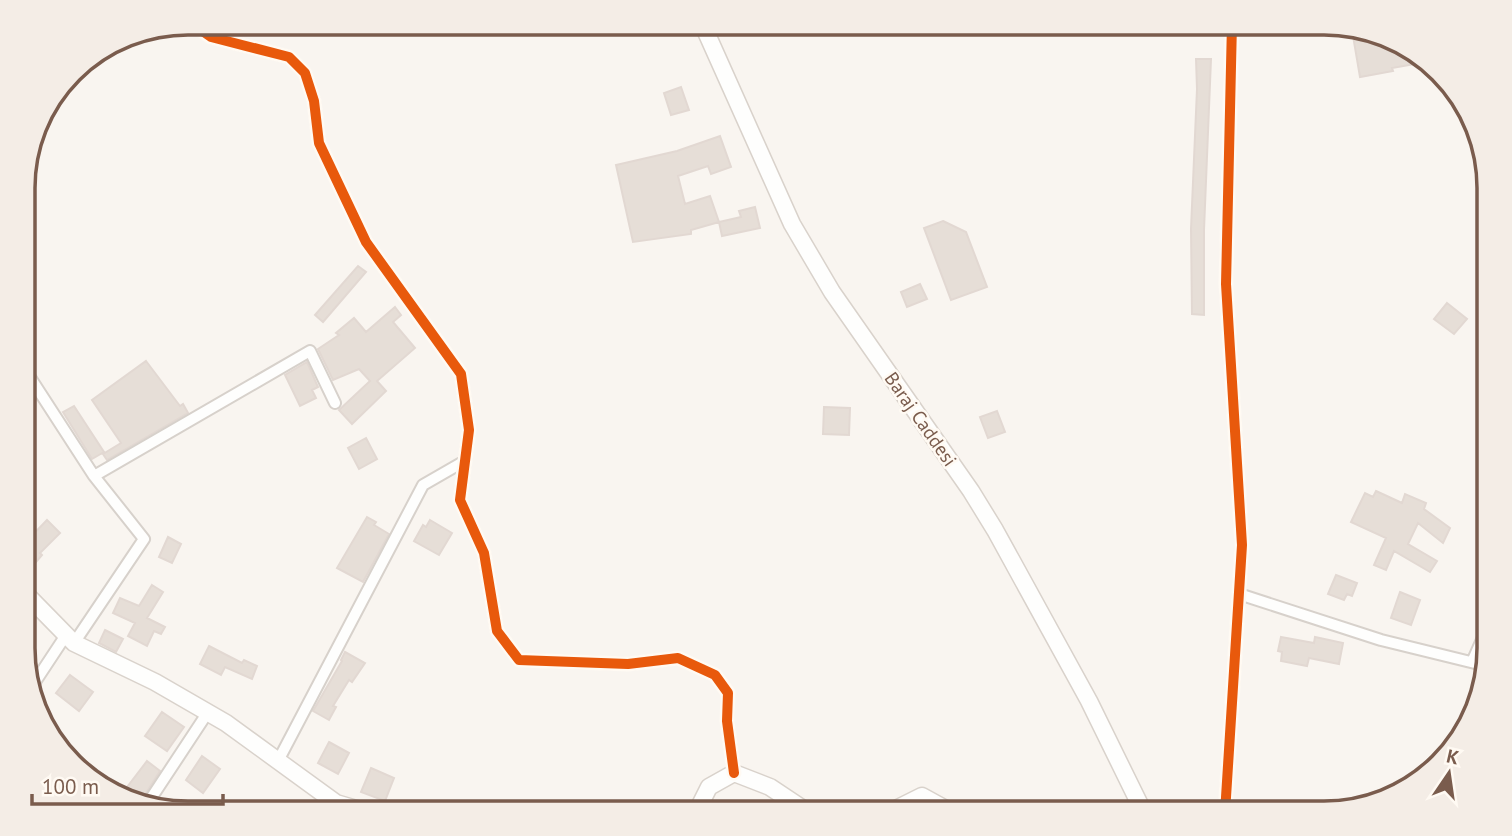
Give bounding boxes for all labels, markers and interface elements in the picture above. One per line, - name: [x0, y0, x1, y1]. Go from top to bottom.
- street label: Baraj Caddesi: [880, 367, 962, 471]
- north arrow: [1414, 738, 1484, 808]
- text: K: [1444, 743, 1461, 770]
- scale bar: [32, 762, 222, 806]
- text: 100 m: [42, 773, 99, 800]

